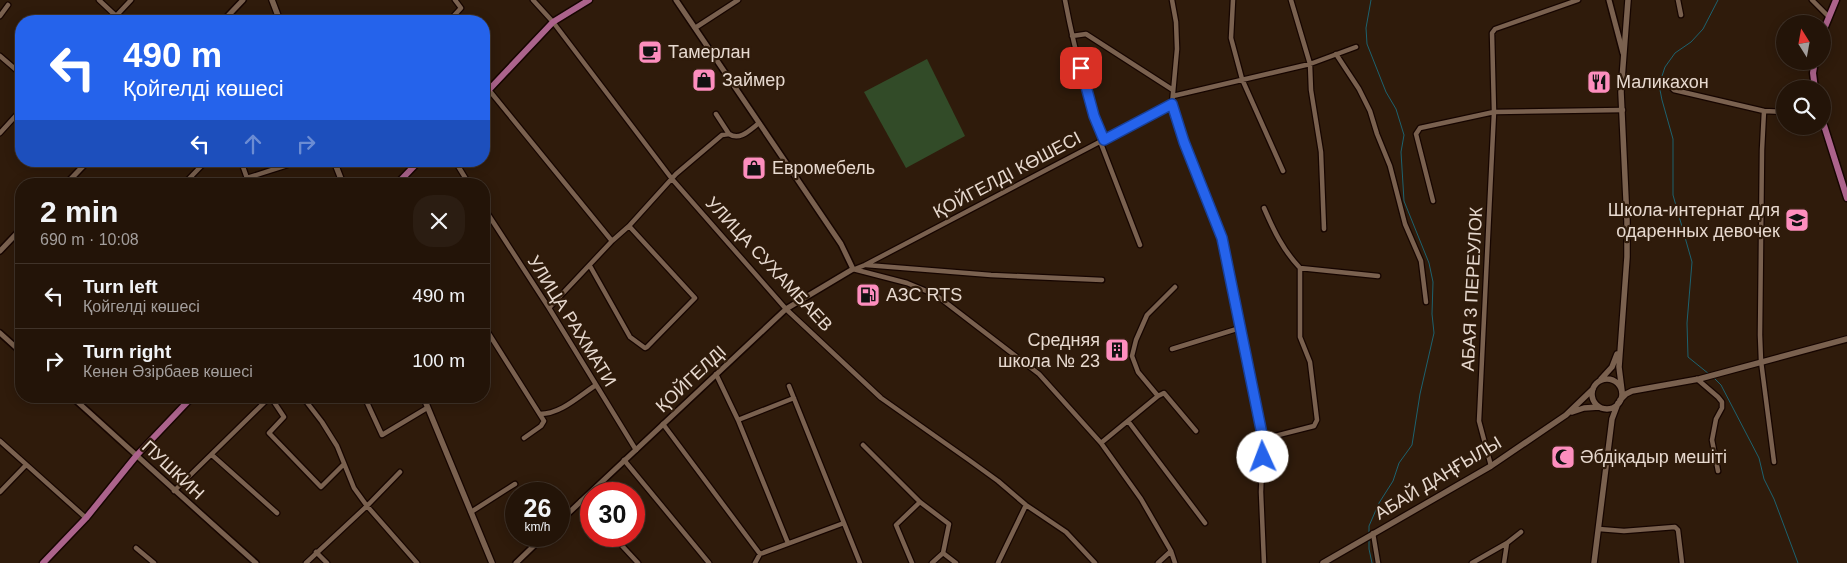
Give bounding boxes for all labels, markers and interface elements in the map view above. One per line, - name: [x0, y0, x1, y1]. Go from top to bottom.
- north arrow: [1776, 15, 1831, 70]
- map controls: [1776, 15, 1831, 135]
- icon: left: [40, 35, 105, 100]
- text: 490 m: [123, 35, 222, 74]
- cafe icon: Тамерлан: [637, 39, 663, 65]
- place label: Тамерлан: [668, 42, 750, 62]
- pin: [1060, 47, 1102, 89]
- icon: arrive: [1067, 54, 1095, 82]
- shop icon: Займер: [691, 67, 717, 93]
- restaurant icon: Маликахон: [1586, 69, 1612, 95]
- place label: Займер: [722, 70, 785, 90]
- place label: Маликахон: [1616, 72, 1709, 92]
- text: Қойгелді көшесі: [123, 76, 284, 101]
- button: search: [1776, 80, 1831, 135]
- street label: ҚОЙГЕЛДІ КӨШЕСІ: [929, 127, 1084, 222]
- icon: left: [186, 130, 214, 158]
- icon: ahead: [239, 130, 267, 158]
- icon: right: [292, 130, 320, 158]
- shop icon: Евромебель: [741, 155, 767, 181]
- place label: Евромебель: [772, 158, 875, 178]
- street label: УЛИЦА СУХАМБАЕВ: [702, 193, 836, 335]
- text: 2 min: [40, 195, 118, 228]
- button: close: [413, 195, 465, 247]
- place label: Школа-интернат для одаренных девочек: [1608, 200, 1780, 241]
- street label: АБАЯ 3 ПЕРЕУЛОК: [1458, 206, 1486, 372]
- school or university icon: Школа-интернат для одаренных девочек: [1784, 207, 1810, 233]
- text: 690 m · 10:08: [40, 231, 139, 248]
- street label: УЛИЦА РАХМАТИ: [524, 252, 620, 390]
- text: Turn left: [83, 276, 158, 297]
- icon: left: [40, 282, 68, 310]
- fuel station icon: АЗС RTS: [855, 282, 881, 308]
- text: 490 m: [412, 285, 465, 306]
- place label: АЗС RTS: [886, 285, 962, 305]
- text: Қойгелді көшесі: [83, 298, 200, 315]
- place label: Средняя школа № 23: [998, 330, 1100, 371]
- building icon: Средняя школа № 23: [1104, 337, 1130, 363]
- text: Turn right: [83, 341, 171, 362]
- street label: ҚОЙГЕЛДІ: [651, 341, 730, 416]
- icon: right: [40, 347, 68, 375]
- text: 100 m: [412, 350, 465, 371]
- text: Кенен Әзірбаев көшесі: [83, 363, 253, 380]
- position arrow: [1236, 430, 1288, 482]
- street label: АБАЙ ДАҢҒЫЛЫ: [1371, 431, 1505, 524]
- street label: ПУШКИН: [138, 436, 208, 504]
- mosque icon: Әбдіқадыр мешіті: [1550, 444, 1576, 470]
- place label: Әбдіқадыр мешіті: [1580, 447, 1727, 467]
- speed limit sign: 30: [580, 482, 645, 547]
- text: 26: [524, 494, 551, 522]
- text: km/h: [524, 520, 551, 534]

